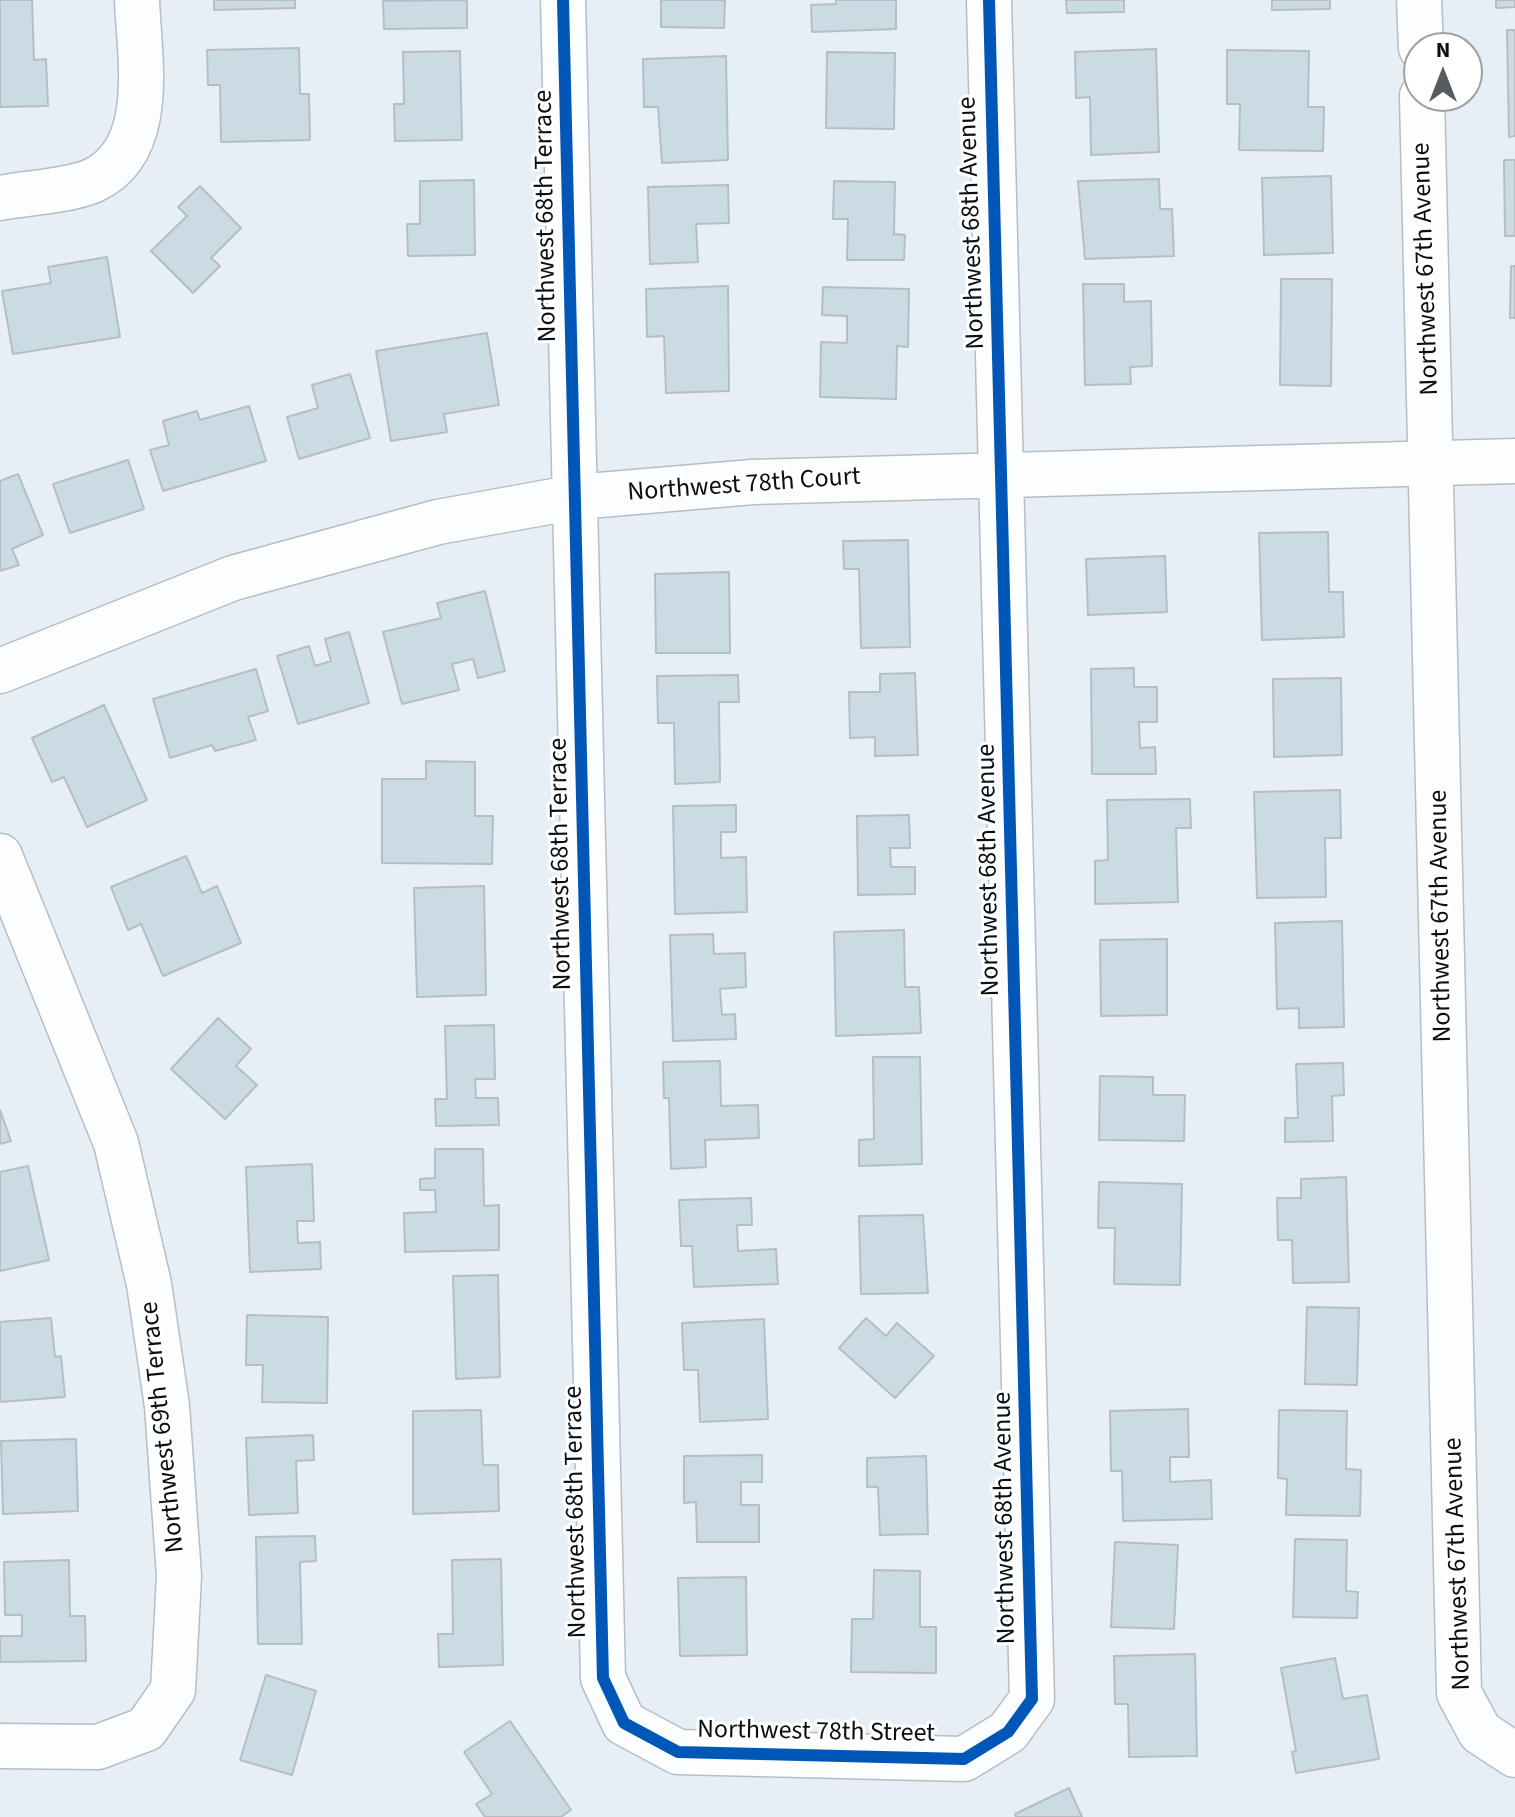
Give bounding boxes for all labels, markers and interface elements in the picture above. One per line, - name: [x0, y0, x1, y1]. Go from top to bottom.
- north arrow: [1403, 32, 1483, 112]
- text: N: [1436, 34, 1450, 66]
- street label: Northwest 68th Terrace: [529, 89, 565, 343]
- street label: Northwest 68th Avenue: [953, 96, 993, 350]
- street label: Northwest 67th Avenue: [1407, 142, 1447, 396]
- street label: Northwest 78th Court: [626, 462, 862, 510]
- street label: Northwest 68th Terrace: [544, 737, 580, 991]
- street label: Northwest 68th Avenue: [972, 743, 1008, 997]
- street label: Northwest 67th Avenue: [1424, 789, 1460, 1043]
- street label: Northwest 69th Terrace: [135, 1300, 193, 1554]
- street label: Northwest 68th Terrace: [559, 1385, 595, 1639]
- street label: Northwest 68th Avenue: [988, 1391, 1024, 1645]
- street label: Northwest 67th Avenue: [1439, 1437, 1479, 1691]
- street label: Northwest 78th Street: [697, 1715, 935, 1751]

